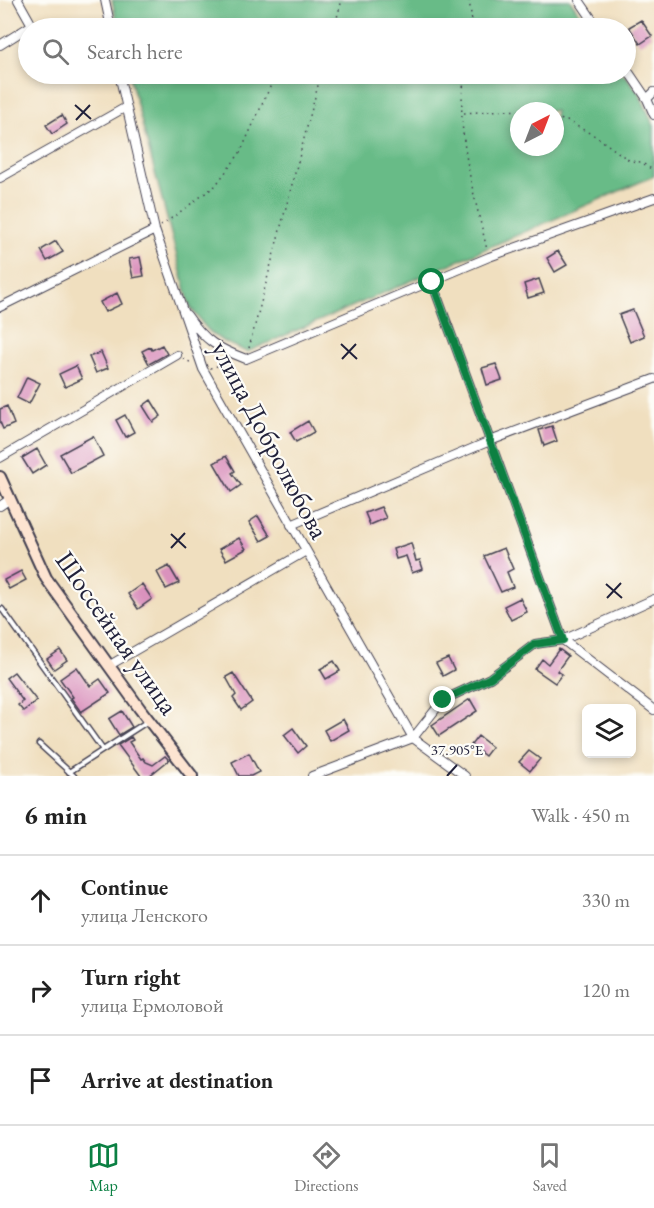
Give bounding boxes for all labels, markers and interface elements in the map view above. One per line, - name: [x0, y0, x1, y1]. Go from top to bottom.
- search box: [18, 18, 636, 84]
- icon: search: [39, 35, 72, 68]
- text: Search here: [87, 37, 182, 66]
- north arrow: [510, 102, 564, 156]
- route start: [418, 268, 444, 294]
- street label: улица Добролюбова: [203, 335, 338, 545]
- street label: Шоссейная улица: [48, 544, 187, 722]
- route end: [429, 686, 455, 712]
- map controls: [582, 704, 636, 758]
- button: layers: [582, 704, 636, 758]
- text: 37.905°E: [431, 740, 484, 759]
- text: 6 min: [24, 798, 87, 832]
- text: Walk · 450 m: [531, 802, 630, 828]
- text: Continue: [81, 873, 168, 902]
- icon: ahead: [24, 884, 57, 917]
- text: 330 m: [582, 887, 630, 913]
- text: улица Ленского: [81, 902, 208, 928]
- text: Turn right: [81, 963, 180, 992]
- icon: right: [24, 974, 57, 1007]
- text: 120 m: [582, 977, 630, 1003]
- text: улица Ермоловой: [81, 992, 224, 1018]
- icon: arrive: [24, 1064, 57, 1097]
- text: Arrive at destination: [81, 1066, 273, 1095]
- tab: Map: [87, 1139, 120, 1196]
- tab: Directions: [294, 1139, 359, 1196]
- tab: Saved: [533, 1139, 567, 1196]

